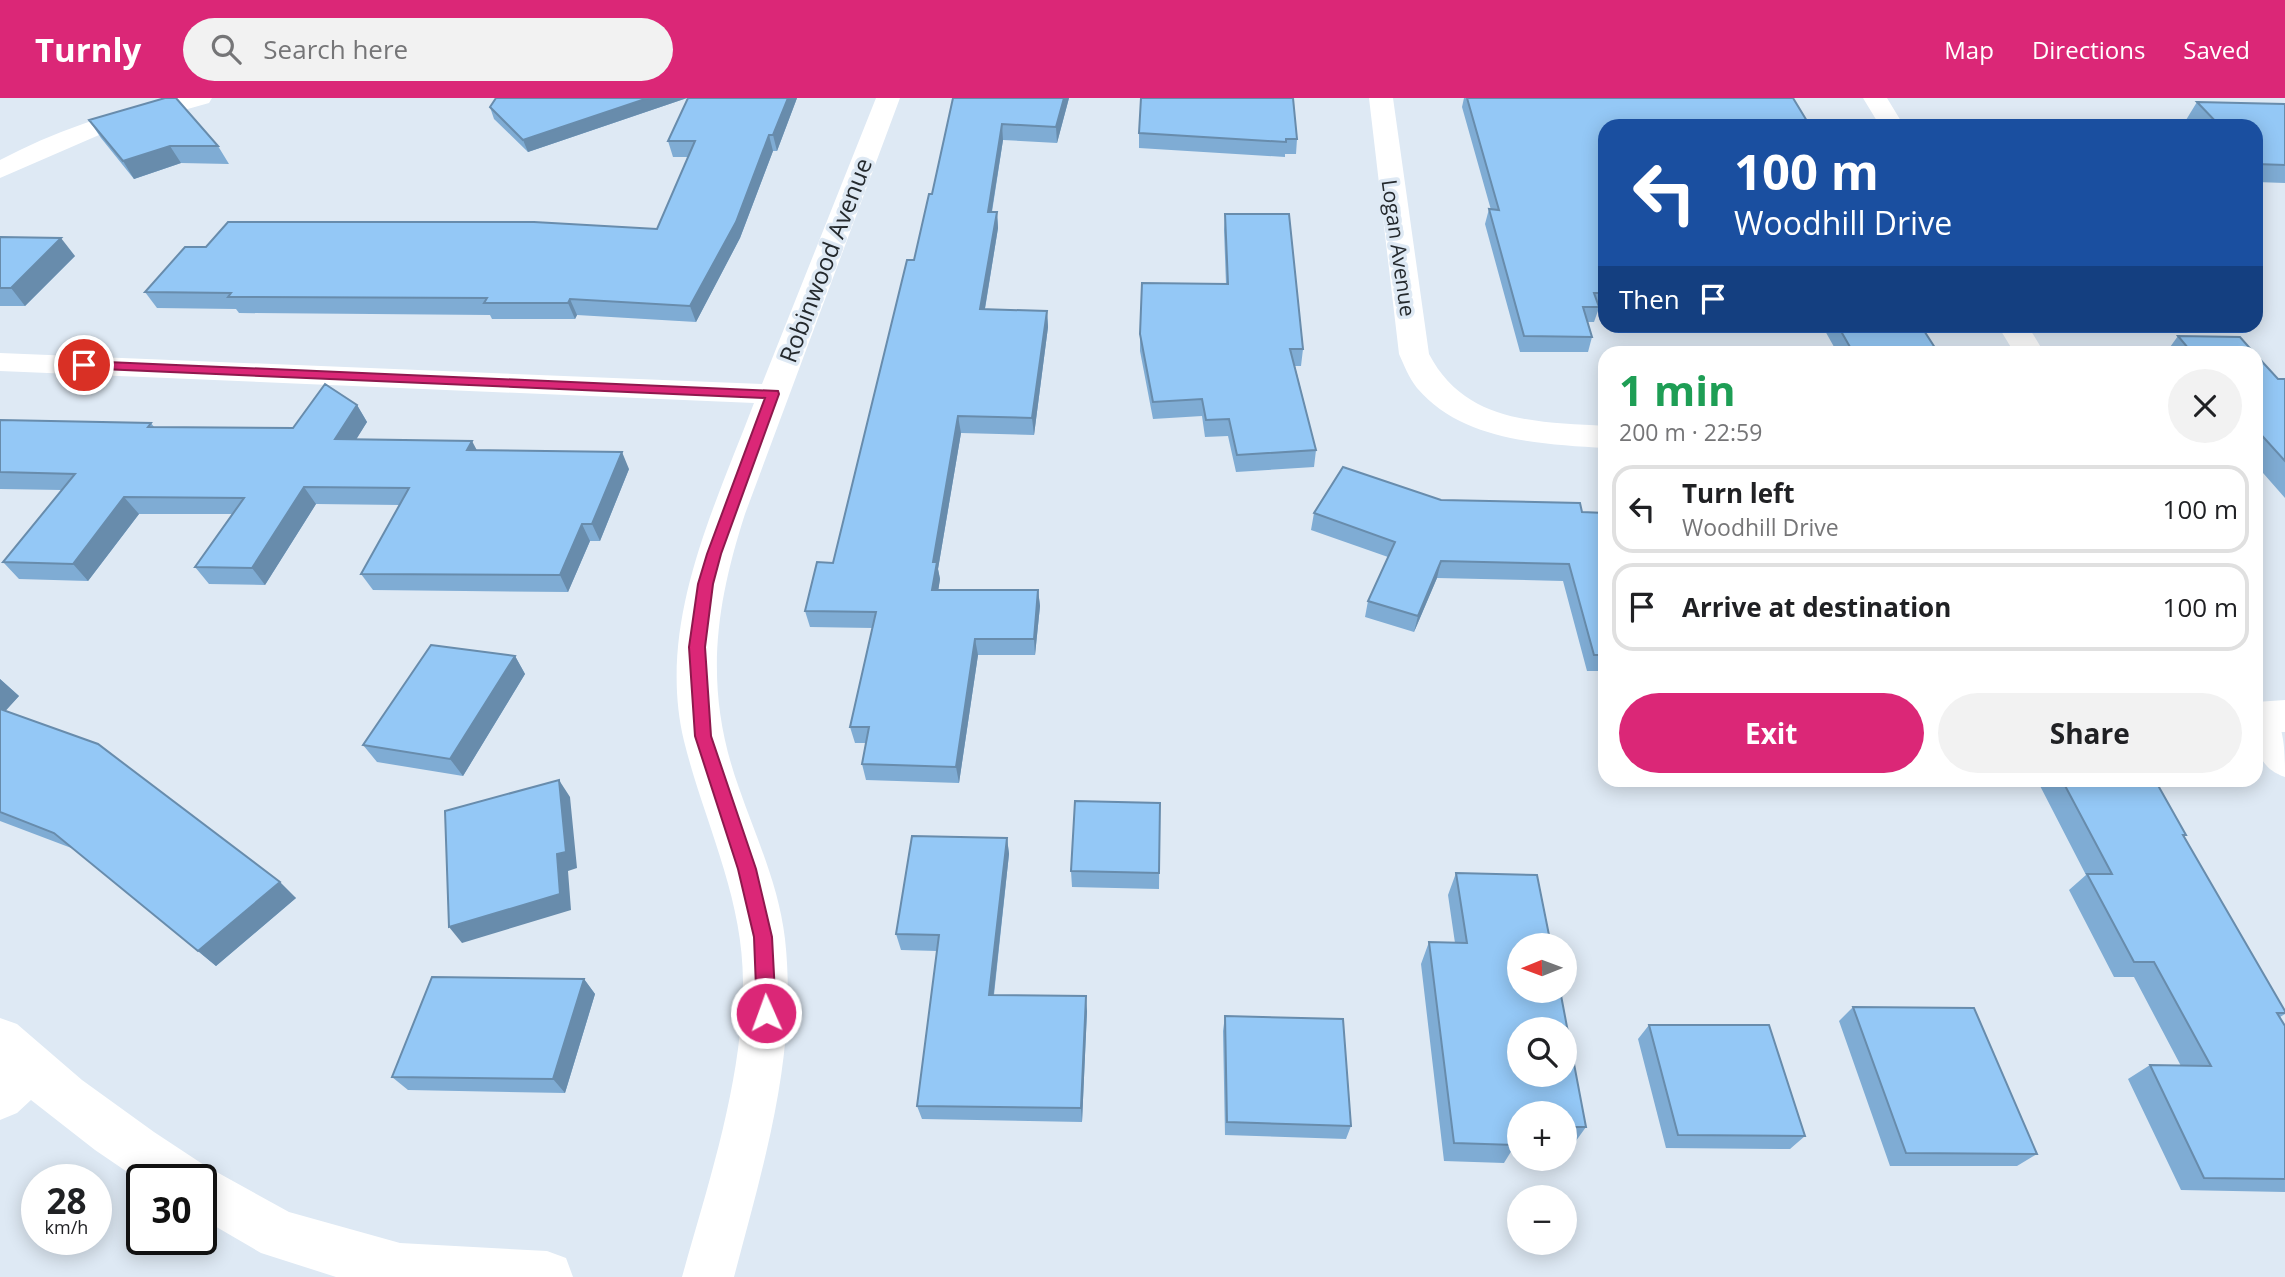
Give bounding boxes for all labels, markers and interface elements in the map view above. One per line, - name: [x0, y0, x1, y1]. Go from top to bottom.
- search box: [183, 18, 673, 81]
- text: Turnly: [35, 27, 141, 72]
- icon: search: [207, 30, 245, 68]
- text: Search here: [263, 31, 408, 67]
- text: Map: [1944, 33, 1994, 66]
- text: Directions: [2032, 33, 2145, 66]
- text: Saved: [2183, 33, 2250, 66]
- text: 100 m: [1734, 138, 1879, 204]
- icon: left: [1619, 147, 1710, 238]
- street label: Robinwood Avenue: [771, 153, 879, 367]
- street label: Logan Avenue: [1376, 178, 1422, 318]
- text: Woodhill Drive: [1734, 201, 1952, 244]
- icon: arrive: [1694, 280, 1732, 318]
- text: Then: [1619, 281, 1680, 317]
- pin: [54, 335, 114, 395]
- icon: arrive: [65, 346, 103, 384]
- text: 1 min: [1619, 361, 1736, 418]
- button: close: [2168, 369, 2242, 443]
- text: 200 m · 22:59: [1619, 416, 1762, 448]
- text: Turn left: [1682, 475, 1794, 511]
- icon: left: [1623, 490, 1661, 528]
- text: 100 m: [2163, 491, 2238, 527]
- text: Woodhill Drive: [1682, 511, 1839, 543]
- icon: arrive: [1623, 588, 1661, 626]
- text: Arrive at destination: [1682, 589, 1951, 625]
- text: 100 m: [2163, 589, 2238, 625]
- button: Exit: [1619, 693, 1924, 773]
- button: Share: [1938, 693, 2242, 773]
- north arrow: [1507, 933, 1577, 1003]
- map controls: [1507, 933, 1577, 1255]
- position arrow: [729, 976, 803, 1050]
- button: search: [1507, 1017, 1577, 1087]
- button: +: [1507, 1101, 1577, 1171]
- speed limit sign: 30: [126, 1164, 217, 1255]
- text: 28: [46, 1177, 87, 1224]
- button: −: [1507, 1185, 1577, 1255]
- text: km/h: [45, 1215, 88, 1239]

